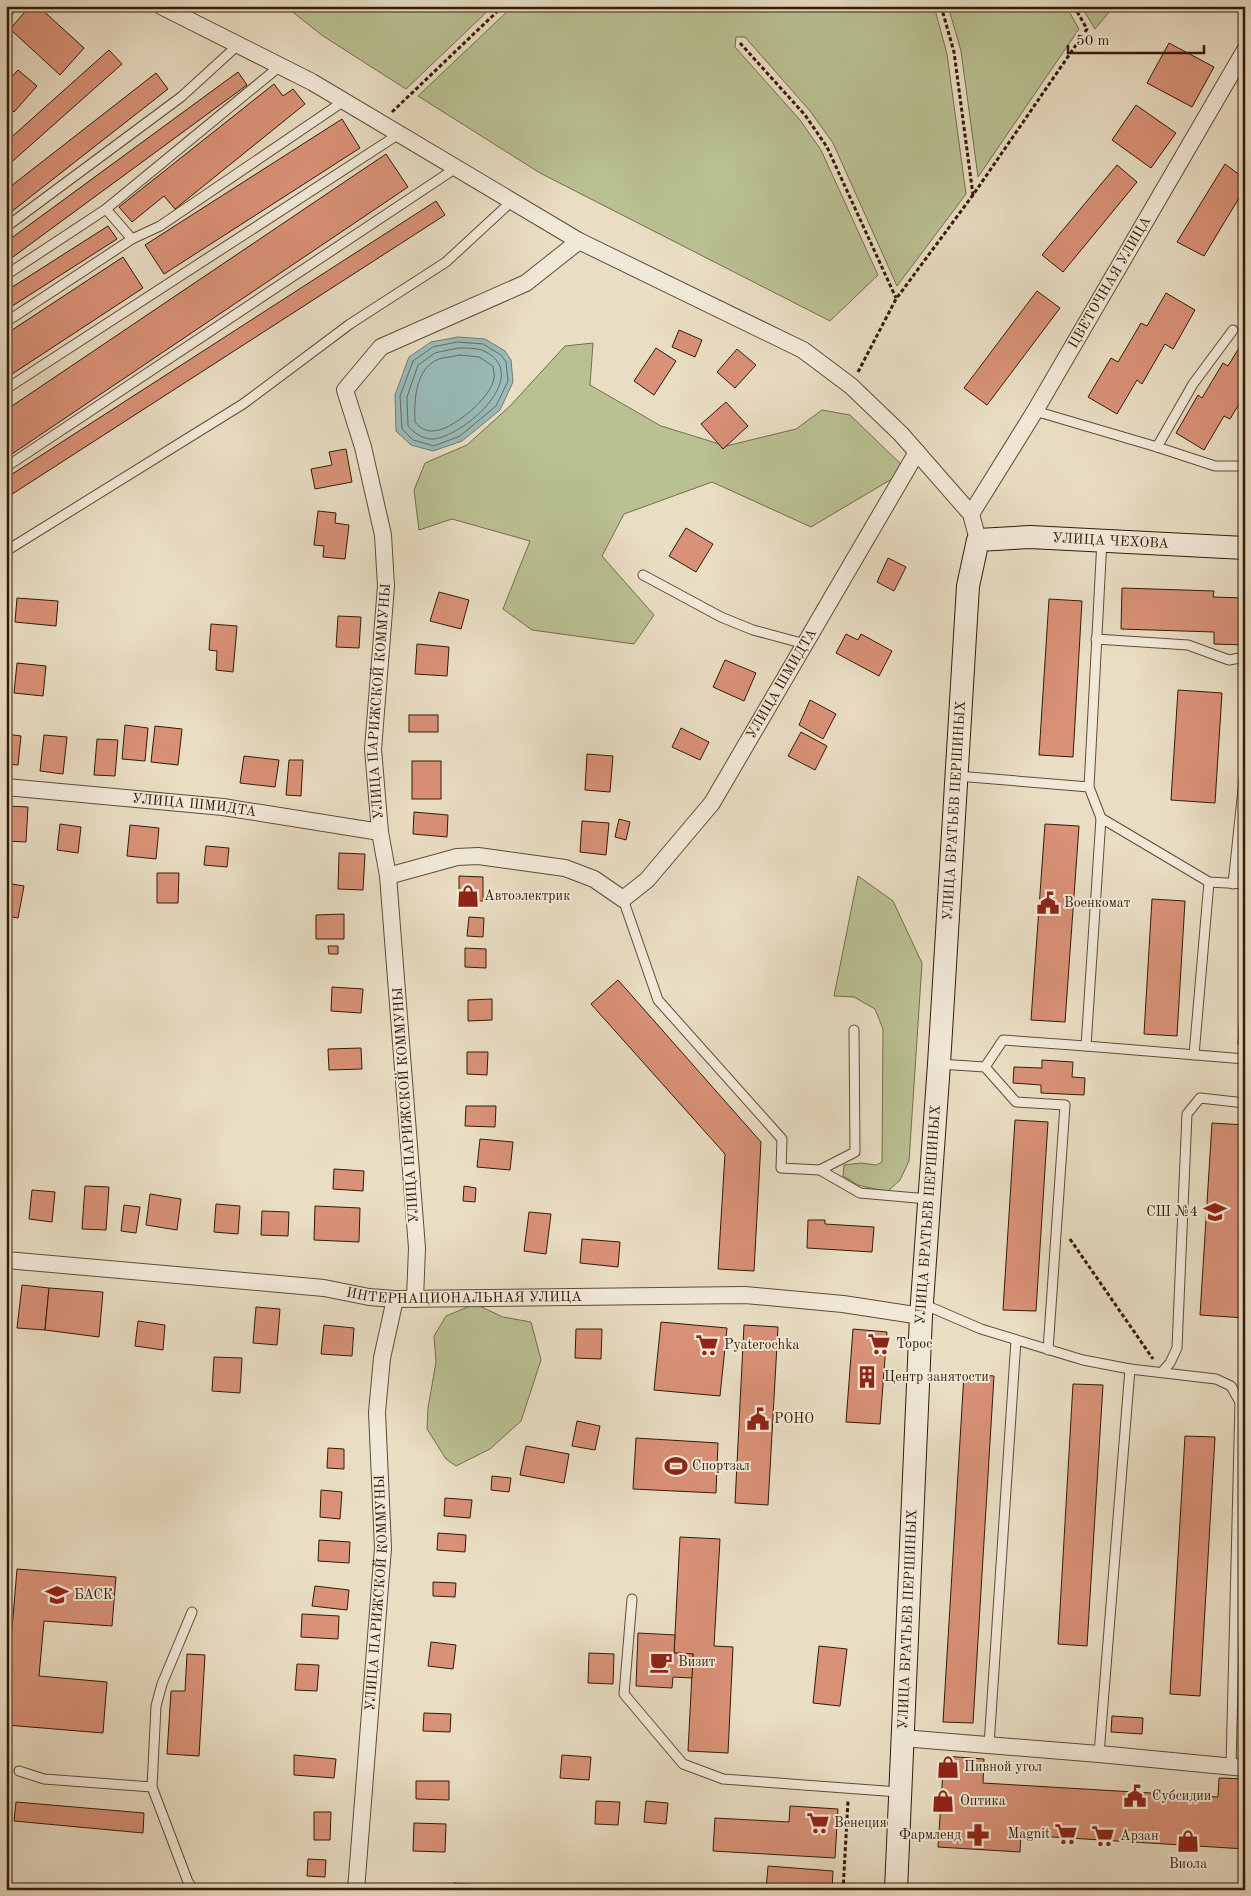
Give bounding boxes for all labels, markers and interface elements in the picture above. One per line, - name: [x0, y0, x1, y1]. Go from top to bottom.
- scale bar: [1068, 22, 1205, 54]
- text: 50 m: [1076, 34, 1110, 49]
- street label: ЦВЕТОЧНАЯ УЛИЦА: [1066, 214, 1154, 351]
- street label: УЛИЦА ЧЕХОВА: [1052, 531, 1170, 551]
- street label: УЛИЦА ПАРИЖСКОЙ КОММУНЫ: [366, 583, 393, 820]
- street label: УЛИЦА ШМИДТА: [744, 626, 819, 741]
- street label: УЛИЦА БРАТЬЕВ ПЕРШИНЫХ: [941, 700, 968, 921]
- street label: УЛИЦА ШМИДТА: [131, 792, 258, 819]
- shop icon: Автоэлектрик: [455, 883, 481, 909]
- place label: Автоэлектрик: [484, 889, 570, 903]
- public building icon: Военкомат: [1035, 890, 1061, 916]
- place label: Военкомат: [1064, 896, 1131, 910]
- street label: УЛИЦА ПАРИЖСКОЙ КОММУНЫ: [387, 986, 421, 1224]
- street label: УЛИЦА БРАТЬЕВ ПЕРШИНЫХ: [914, 1104, 943, 1325]
- school or university icon: СШ №4: [1202, 1199, 1228, 1225]
- place label: СШ №4: [1146, 1205, 1198, 1219]
- street label: ИНТЕРНАЦИОНАЛЬНАЯ УЛИЦА: [345, 1286, 582, 1306]
- supermarket icon: Торос: [866, 1331, 892, 1357]
- supermarket icon: Pyaterochka: [694, 1332, 720, 1358]
- place label: Торос: [896, 1337, 932, 1351]
- place label: Pyaterochka: [724, 1338, 799, 1352]
- building icon: Центр занятости: [854, 1364, 880, 1390]
- place label: Центр занятости: [884, 1370, 989, 1384]
- public building icon: РОНО: [745, 1406, 771, 1432]
- place label: РОНО: [774, 1412, 814, 1426]
- sports icon: Спортзал: [663, 1453, 689, 1479]
- place label: Спортзал: [692, 1459, 750, 1473]
- street label: УЛИЦА ПАРИЖСКОЙ КОММУНЫ: [363, 1474, 390, 1711]
- street label: УЛИЦА БРАТЬЕВ ПЕРШИНЫХ: [896, 1508, 920, 1730]
- school or university icon: БАСК: [44, 1582, 70, 1608]
- place label: БАСК: [74, 1588, 113, 1602]
- cafe icon: Визит: [648, 1649, 674, 1675]
- place label: Визит: [678, 1655, 716, 1669]
- shop icon: Пивной угол: [935, 1754, 961, 1780]
- place label: Пивной угол: [964, 1760, 1042, 1774]
- public building icon: Субсидии: [1122, 1783, 1148, 1809]
- shop icon: Оптика: [930, 1788, 956, 1814]
- place label: Субсидии: [1152, 1789, 1211, 1803]
- place label: Оптика: [960, 1794, 1006, 1808]
- supermarket icon: Венеция: [805, 1810, 831, 1836]
- place label: Венеция: [834, 1816, 887, 1830]
- supermarket icon: Magnit: [1053, 1821, 1079, 1847]
- pharmacy icon: Фармленд: [965, 1822, 991, 1848]
- supermarket icon: Арзан: [1090, 1823, 1116, 1849]
- place label: Magnit: [1008, 1827, 1050, 1841]
- place label: Фармленд: [899, 1828, 961, 1842]
- shop icon: Виола: [1175, 1828, 1201, 1854]
- place label: Арзан: [1120, 1829, 1159, 1843]
- place label: Виола: [1169, 1857, 1207, 1871]

